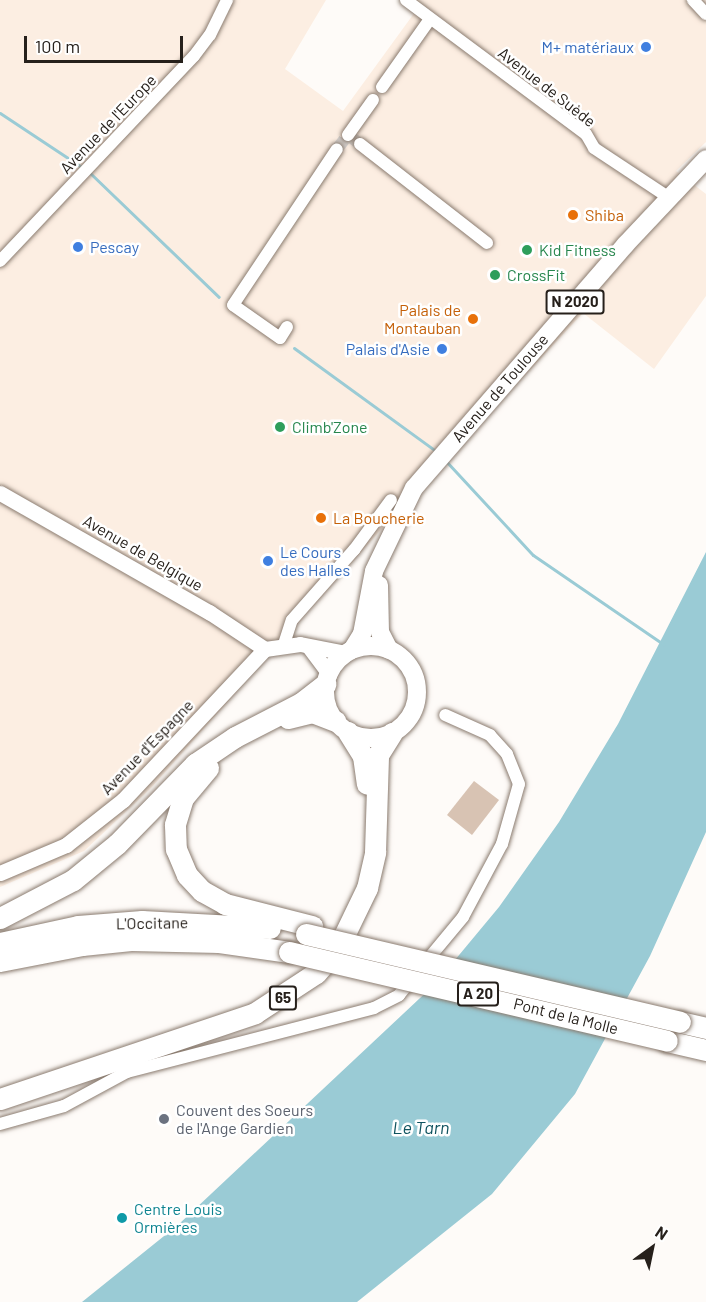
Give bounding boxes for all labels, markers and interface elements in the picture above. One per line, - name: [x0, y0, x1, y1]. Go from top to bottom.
- scale bar: [27, 24, 186, 62]
- text: 100 m: [35, 35, 80, 57]
- place label: M+ matériaux: [542, 37, 634, 57]
- marker: M+ matériaux: [639, 40, 653, 54]
- street label: Avenue de Suède: [495, 43, 599, 131]
- street label: Avenue de l'Europe: [56, 70, 160, 178]
- place label: Shiba: [585, 205, 624, 225]
- marker: Shiba: [566, 208, 580, 222]
- place label: Pescay: [90, 237, 139, 257]
- marker: Pescay: [71, 240, 85, 254]
- place label: Kid Fitness: [539, 240, 616, 260]
- marker: Kid Fitness: [520, 243, 534, 257]
- place label: CrossFit: [507, 265, 565, 285]
- marker: CrossFit: [488, 268, 502, 282]
- road number: N 2020: [545, 290, 605, 314]
- place label: Palais de Montauban: [384, 300, 461, 338]
- marker: Palais de Montauban: [466, 312, 480, 326]
- street label: Avenue de Toulouse: [448, 330, 552, 446]
- place label: Palais d'Asie: [346, 339, 430, 359]
- marker: Palais d'Asie: [435, 342, 449, 356]
- place label: Climb'Zone: [292, 417, 368, 437]
- marker: Climb'Zone: [273, 420, 287, 434]
- place label: La Boucherie: [333, 508, 425, 528]
- street label: Avenue de Belgique: [80, 511, 206, 595]
- marker: La Boucherie: [314, 511, 328, 525]
- place label: Le Cours des Halles: [280, 542, 350, 580]
- marker: Le Cours des Halles: [261, 554, 275, 568]
- street label: Avenue d'Espagne: [97, 695, 197, 799]
- street label: L'Occitane: [116, 913, 188, 933]
- road number: A 20: [456, 982, 500, 1006]
- road number: 65: [268, 986, 298, 1010]
- street label: Pont de la Molle: [512, 994, 620, 1038]
- place label: Couvent des Soeurs de l'Ange Gardien: [176, 1100, 313, 1138]
- marker: Couvent des Soeurs de l'Ange Gardien: [157, 1112, 171, 1126]
- water label: Le Tarn: [393, 1116, 449, 1138]
- place label: Centre Louis Ormières: [134, 1199, 222, 1237]
- marker: Centre Louis Ormières: [115, 1211, 129, 1225]
- north arrow: [622, 1218, 682, 1278]
- text: N: [652, 1222, 672, 1243]

